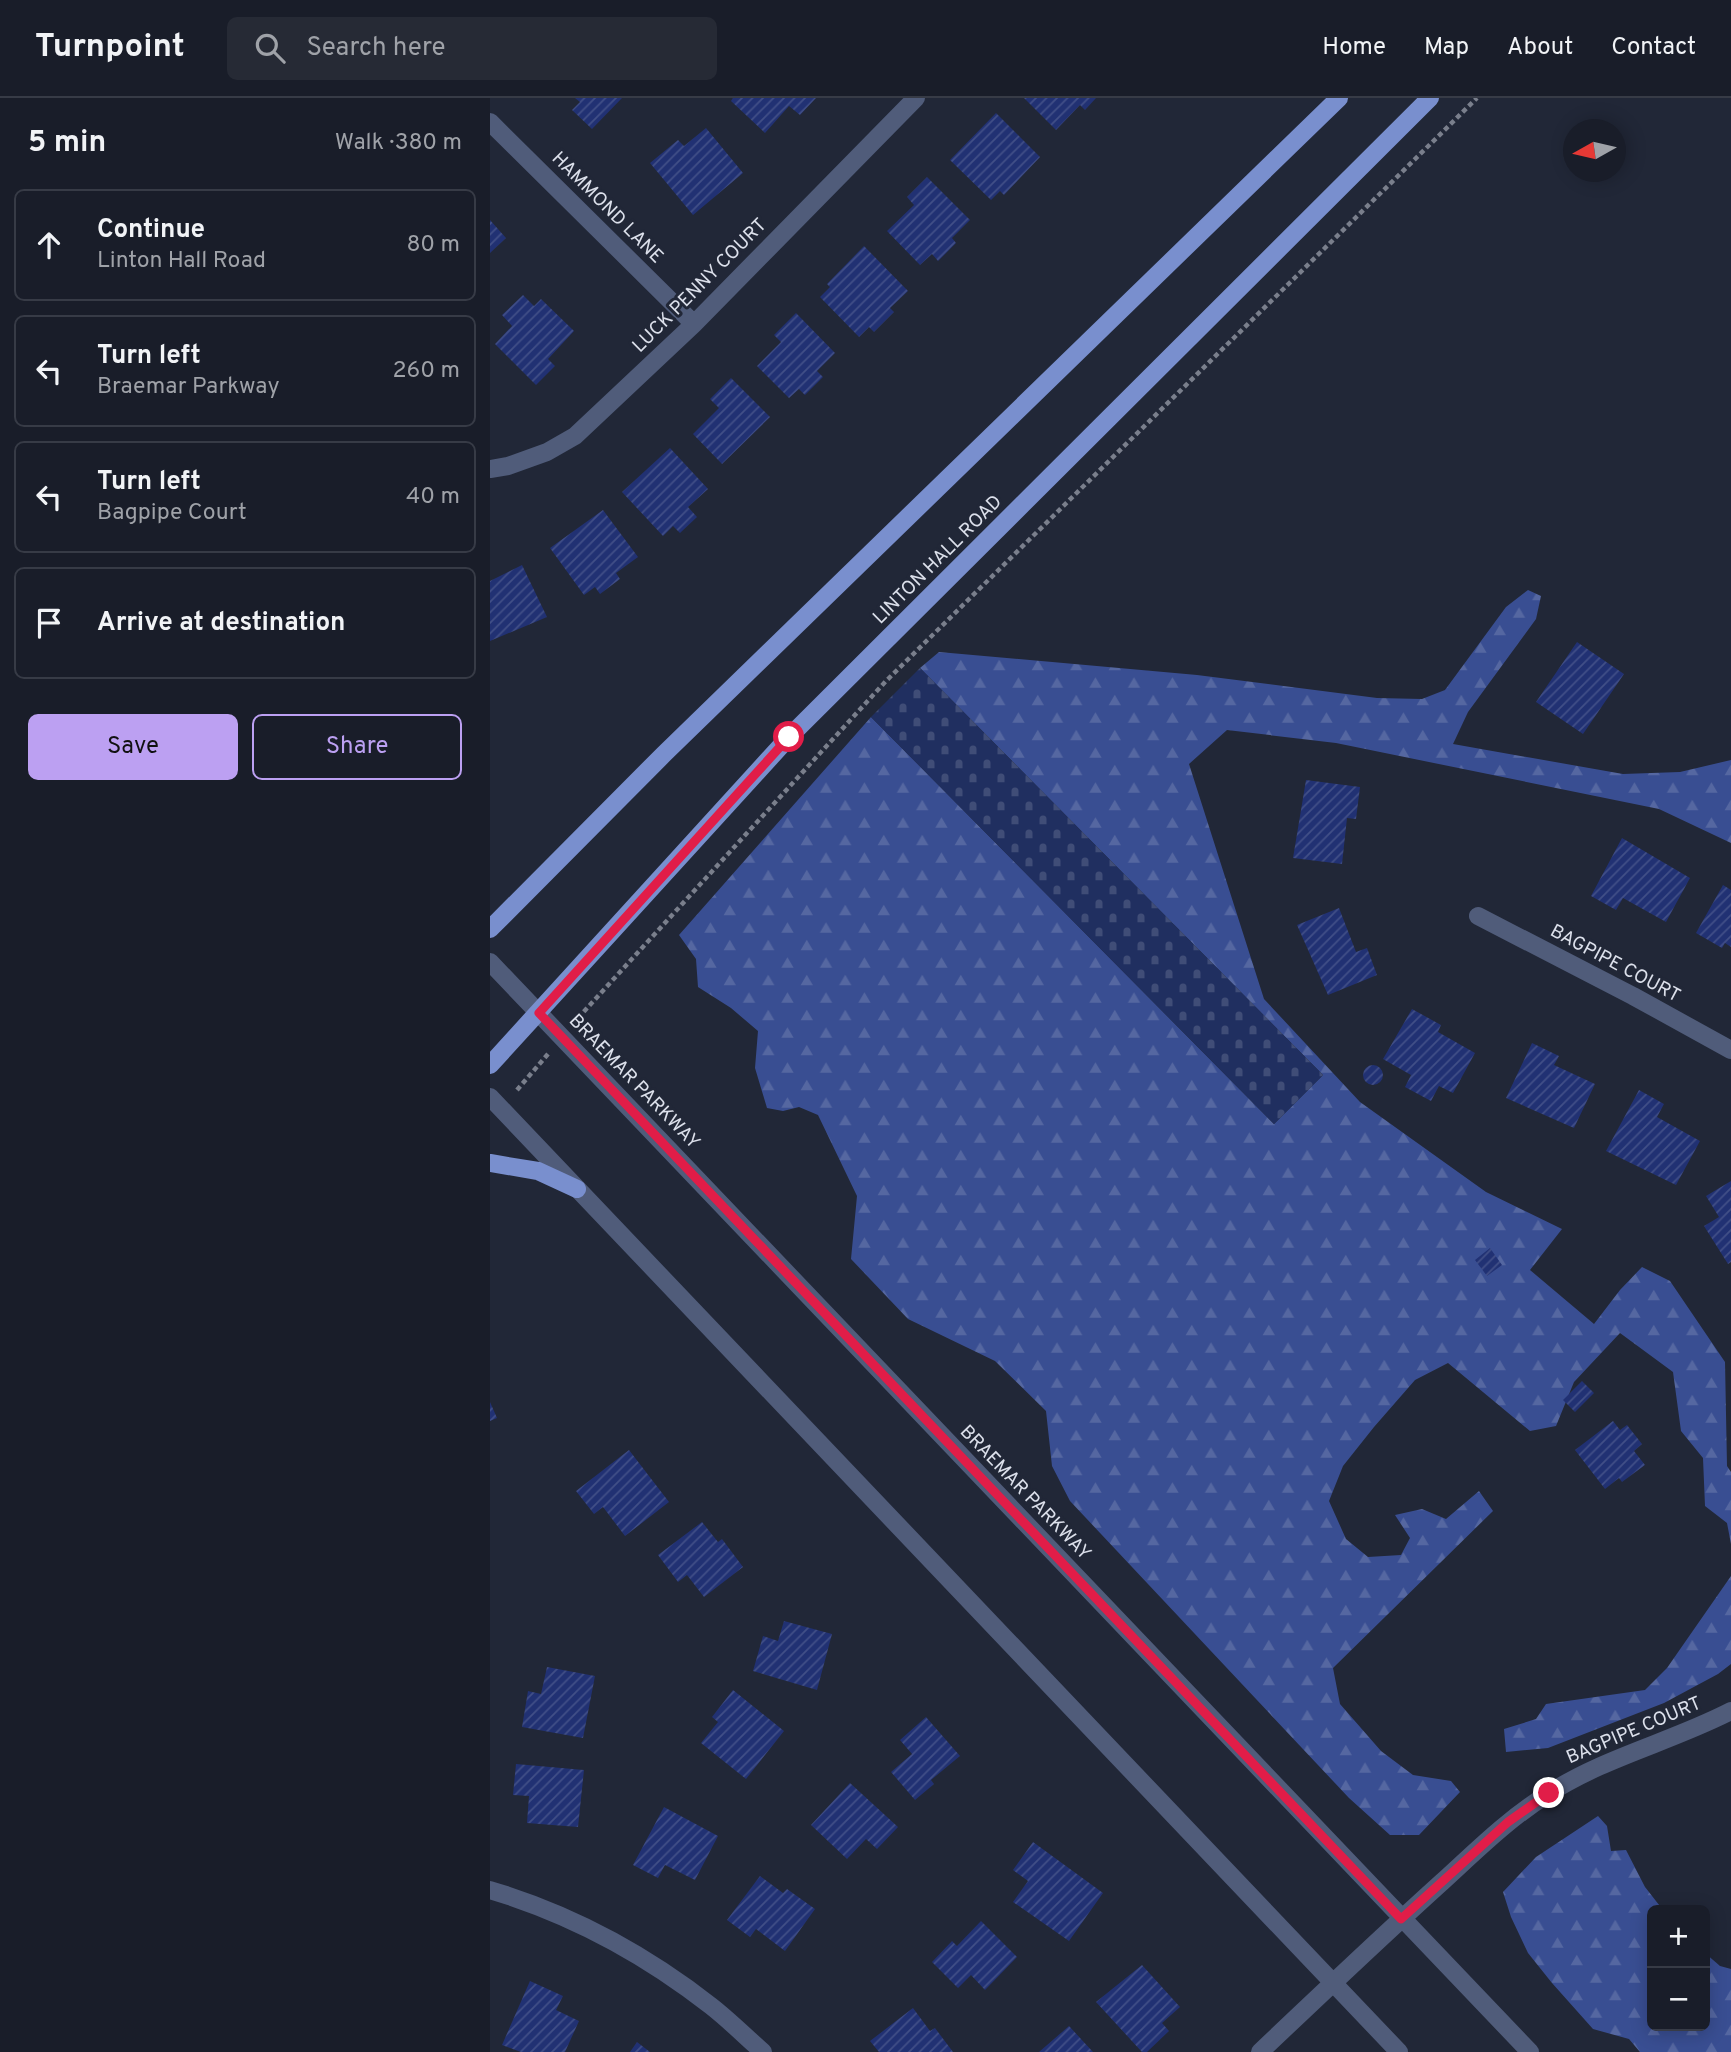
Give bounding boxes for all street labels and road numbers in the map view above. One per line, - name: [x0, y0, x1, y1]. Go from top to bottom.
- street label: HAMMOND LANE: [546, 147, 668, 269]
- street label: LUCK PENNY COURT: [628, 214, 772, 358]
- street label: LINTON HALL ROAD: [868, 490, 1008, 630]
- street label: BAGPIPE COURT: [1546, 920, 1684, 1008]
- street label: BRAEMAR PARKWAY: [563, 1009, 705, 1155]
- street label: BRAEMAR PARKWAY: [954, 1420, 1096, 1566]
- street label: BAGPIPE COURT: [1563, 1692, 1705, 1770]

